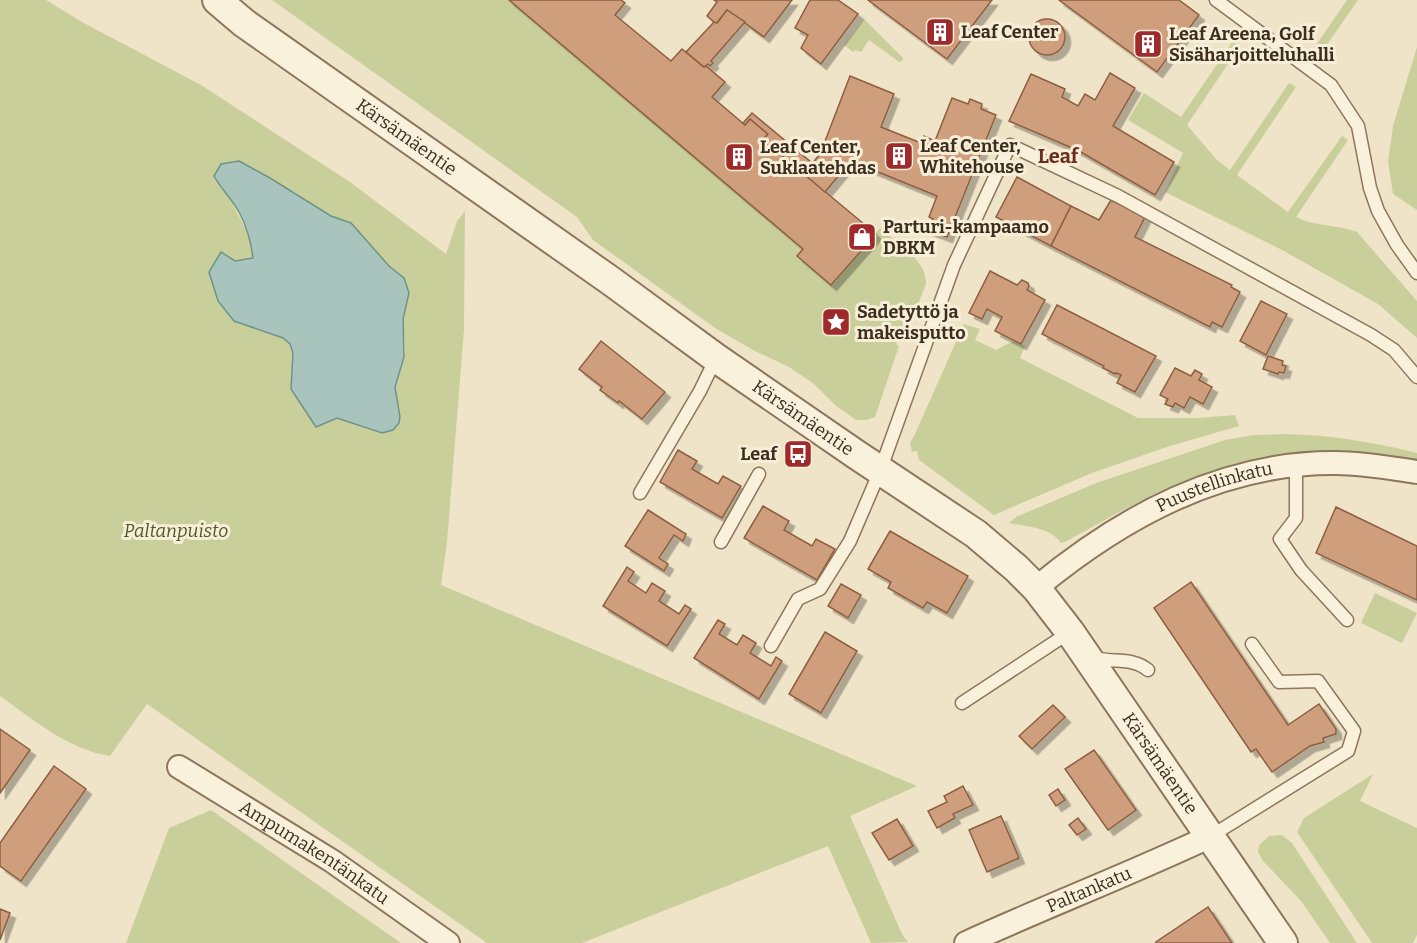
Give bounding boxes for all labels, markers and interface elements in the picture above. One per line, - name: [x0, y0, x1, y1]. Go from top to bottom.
- building icon: Leaf Center: [924, 16, 956, 48]
- place label: Leaf Center: [961, 21, 1059, 43]
- place label: Leaf Areena, Golf Sisäharjoitteluhalli: [1169, 23, 1335, 66]
- building icon: Leaf Areena, Golf Sisäharjoitteluhalli: [1132, 28, 1164, 60]
- street label: Kärsämäentie: [352, 94, 461, 180]
- place label: Leaf Center, Whitehouse: [920, 135, 1024, 178]
- place label: Leaf Center, Suklaatehdas: [760, 136, 876, 179]
- building icon: Leaf Center, Whitehouse: [883, 140, 915, 172]
- building icon: Leaf Center, Suklaatehdas: [723, 141, 755, 173]
- district label: Leaf: [1038, 144, 1080, 168]
- place label: Parturi-kampaamo DBKM: [883, 216, 1049, 259]
- shop icon: Parturi-kampaamo DBKM: [846, 221, 878, 253]
- place label: Sadetyttö ja makeisputto: [857, 301, 966, 344]
- place icon: Sadetyttö ja makeisputto: [820, 306, 852, 338]
- street label: Kärsämäentie: [748, 375, 858, 460]
- bus stop icon: Leaf: [782, 438, 814, 470]
- place label: Leaf: [740, 443, 778, 465]
- street label: Puustellinkatu: [1152, 457, 1274, 517]
- park label: Paltanpuisto: [124, 520, 228, 542]
- street label: Kärsämäentie: [1118, 709, 1202, 818]
- street label: Ampumakentänkatu: [235, 796, 394, 909]
- street label: Paltankatu: [1043, 862, 1135, 917]

